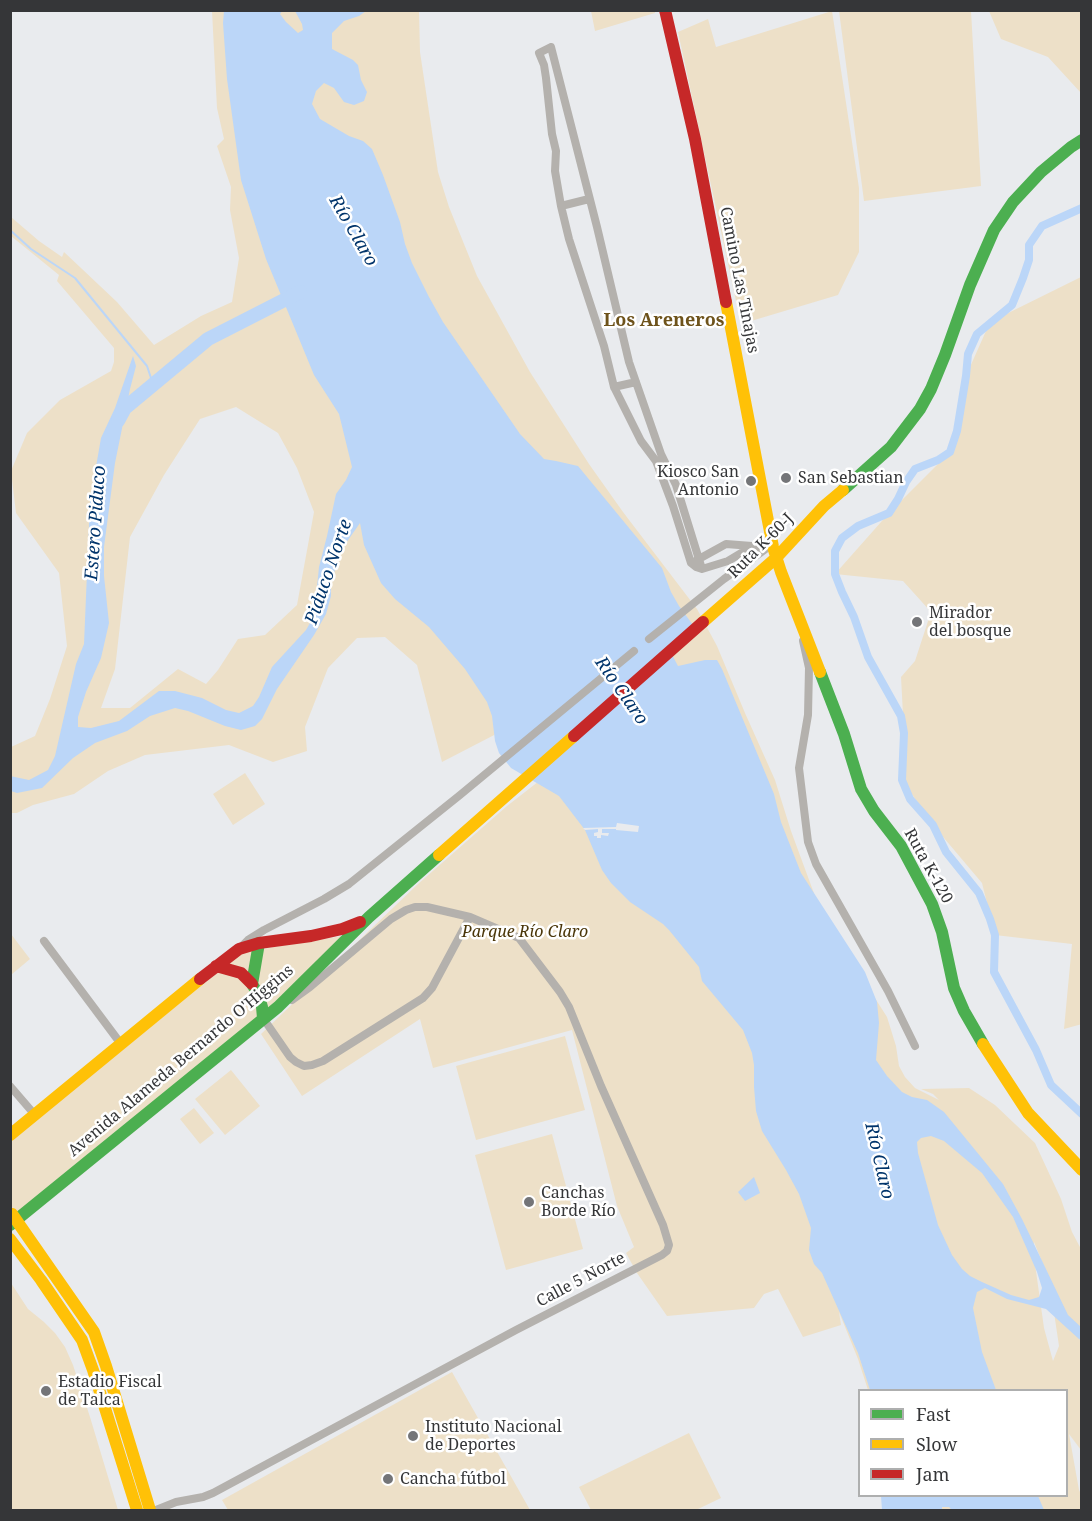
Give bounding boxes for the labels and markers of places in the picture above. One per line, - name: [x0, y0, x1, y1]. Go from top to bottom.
- place label: Kiosco San Antonio: [657, 462, 739, 500]
- place label: San Sebastian: [798, 468, 904, 488]
- marker: San Sebastian: [779, 471, 793, 485]
- marker: Kiosco San Antonio: [744, 474, 758, 488]
- place label: Mirador del bosque: [929, 603, 1011, 641]
- marker: Mirador del bosque: [910, 615, 924, 629]
- place label: Canchas Borde Río: [541, 1183, 616, 1221]
- marker: Canchas Borde Río: [522, 1195, 536, 1209]
- place label: Estadio Fiscal de Talca: [58, 1372, 162, 1410]
- marker: Estadio Fiscal de Talca: [39, 1384, 53, 1398]
- place label: Instituto Nacional de Deportes: [425, 1417, 562, 1455]
- marker: Instituto Nacional de Deportes: [406, 1429, 420, 1443]
- place label: Cancha fútbol: [400, 1469, 506, 1489]
- marker: Cancha fútbol: [381, 1472, 395, 1486]

